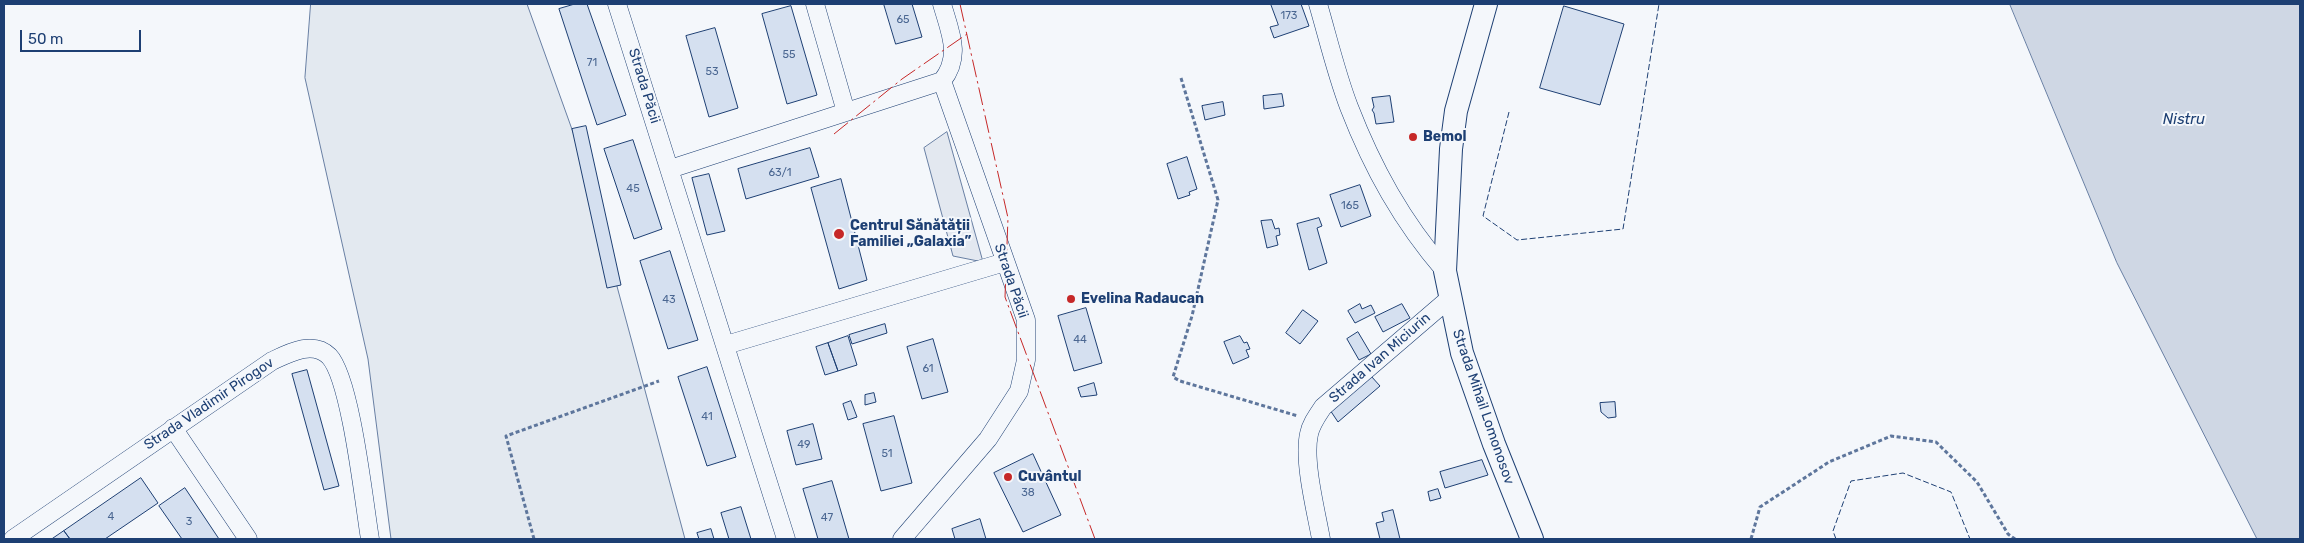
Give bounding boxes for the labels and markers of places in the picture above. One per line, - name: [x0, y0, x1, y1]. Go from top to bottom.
- place label: Bemol: [1423, 129, 1467, 145]
- marker: Bemol: [1407, 131, 1419, 143]
- place label: Centrul Sănătății Familiei „Galaxia”: [850, 218, 971, 250]
- marker: Centrul Sănătății Familiei „Galaxia”: [832, 227, 846, 241]
- place label: Evelina Radaucan: [1081, 291, 1204, 307]
- marker: Evelina Radaucan: [1065, 293, 1077, 305]
- place label: Cuvântul: [1018, 469, 1082, 485]
- marker: Cuvântul: [1002, 471, 1014, 483]

